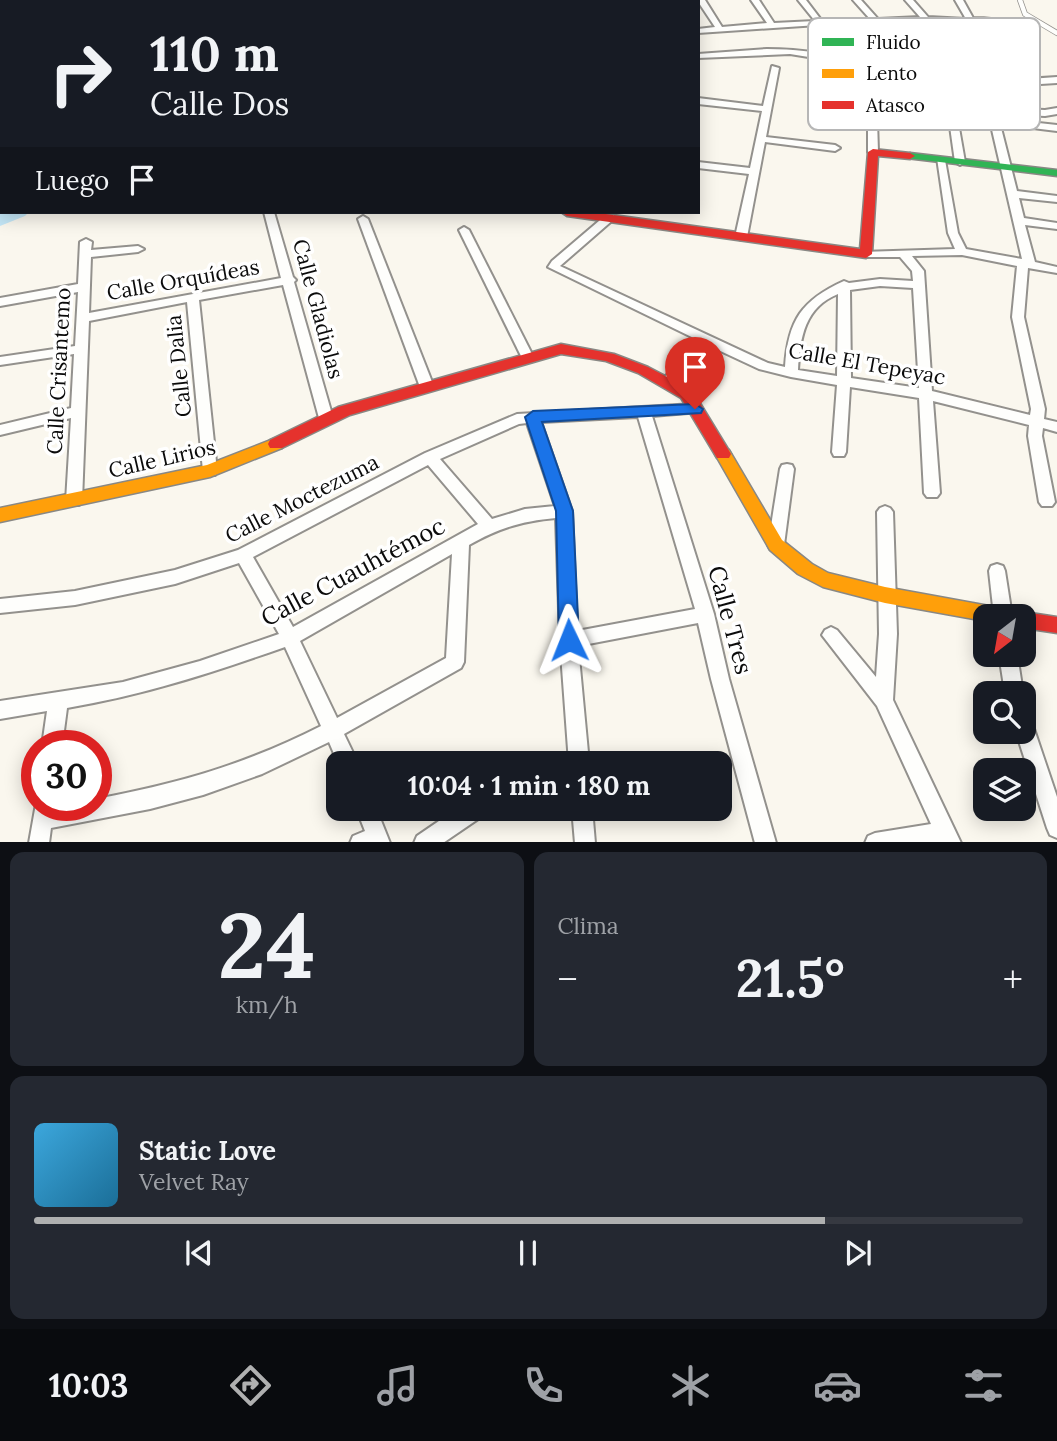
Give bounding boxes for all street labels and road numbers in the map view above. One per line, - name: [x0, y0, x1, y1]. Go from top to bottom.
- street label: Calle Gladiolas: [287, 236, 350, 382]
- street label: Calle Orquídeas: [105, 253, 261, 306]
- street label: Calle Crisantemo: [41, 287, 76, 455]
- street label: Calle Dalia: [160, 313, 197, 419]
- street label: Calle El Tepeyac: [787, 336, 948, 391]
- street label: Calle Lirios: [106, 433, 218, 484]
- street label: Calle Moctezuma: [220, 448, 383, 549]
- street label: Calle Cuauhtémoc: [255, 510, 450, 633]
- street label: Calle Tres: [701, 562, 760, 677]

